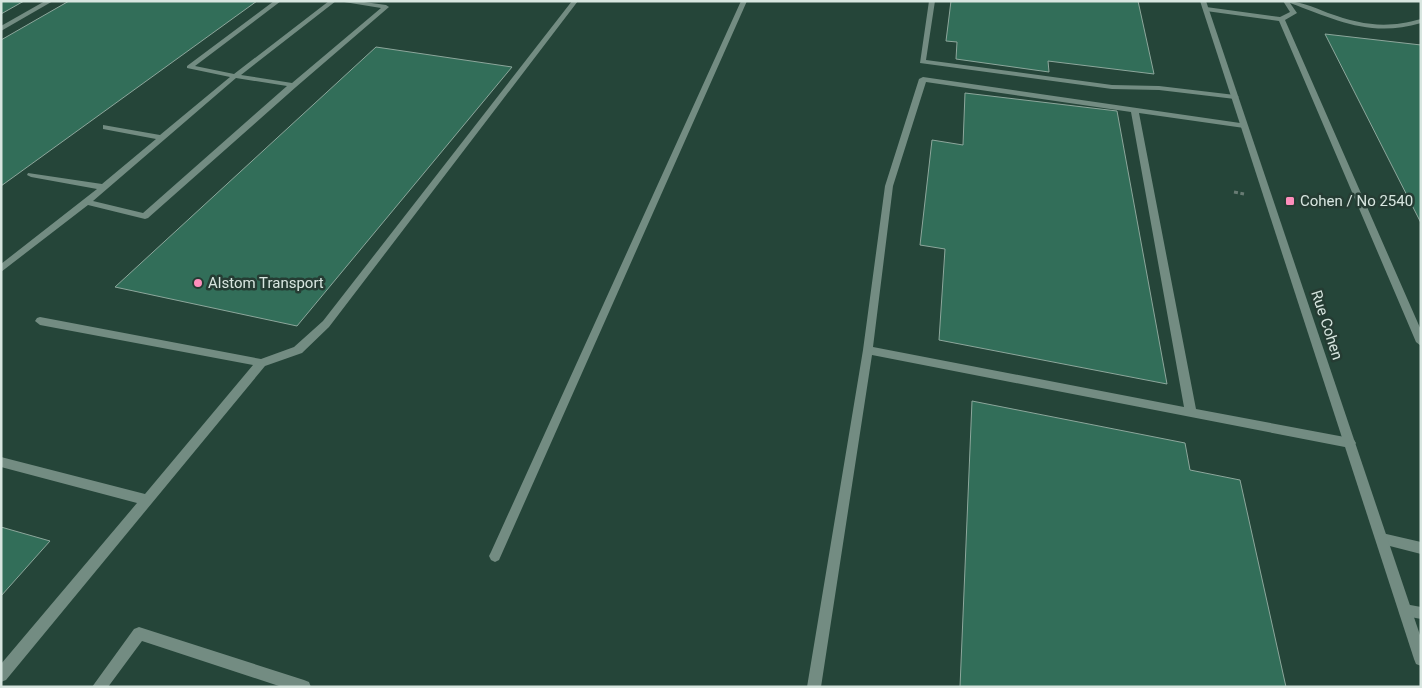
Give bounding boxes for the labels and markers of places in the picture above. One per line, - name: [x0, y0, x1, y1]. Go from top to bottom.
- place label: Cohen / No 2540: [1300, 192, 1413, 210]
- marker: Cohen / No 2540: [1284, 195, 1296, 207]
- place label: Alstom Transport: [208, 274, 324, 292]
- marker: Alstom Transport: [192, 277, 204, 289]

